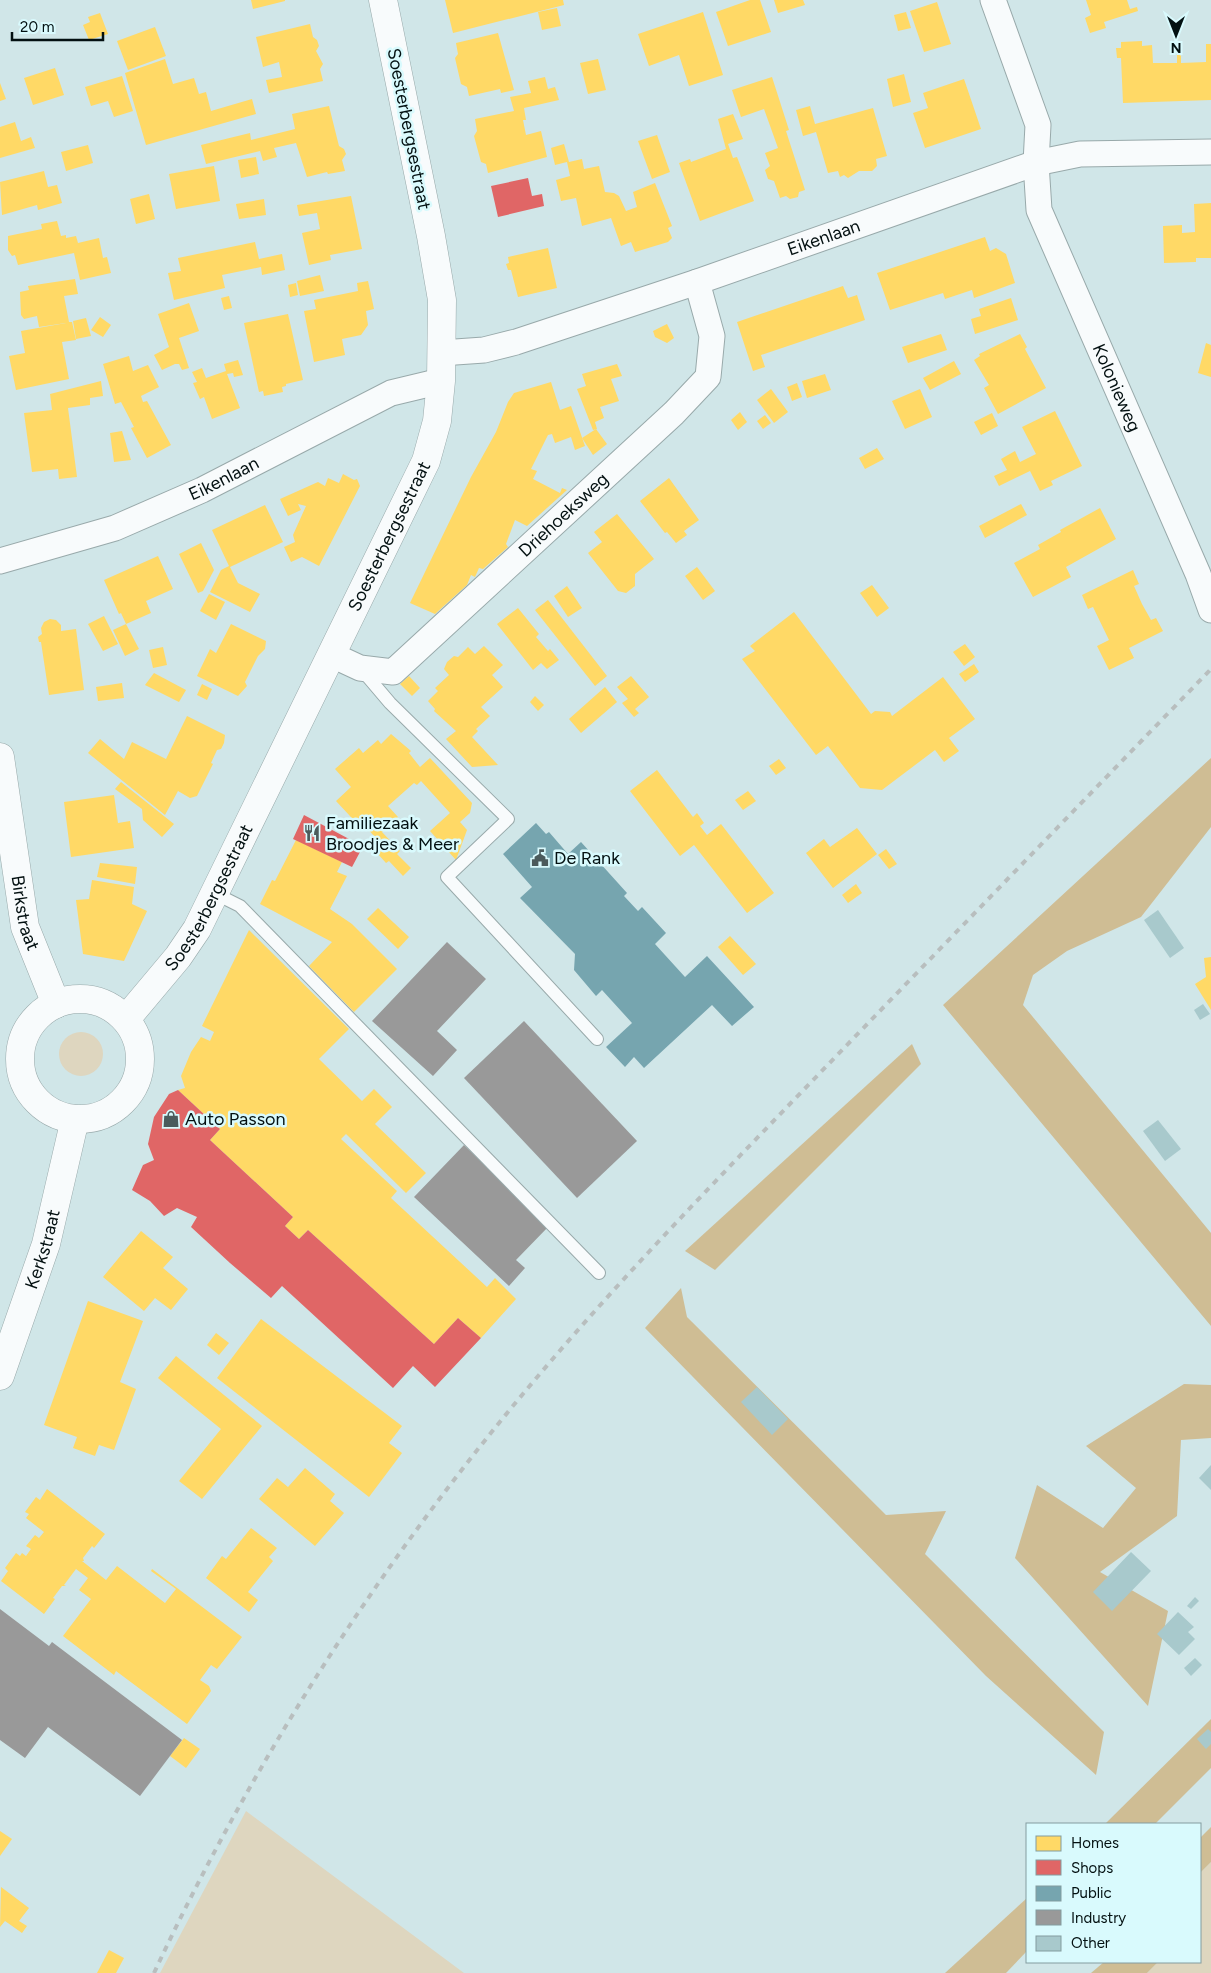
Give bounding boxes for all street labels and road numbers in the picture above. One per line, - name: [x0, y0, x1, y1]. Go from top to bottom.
- street label: Soesterbergsestraat: [383, 46, 435, 212]
- street label: Eikenlaan: [784, 215, 863, 260]
- street label: Kolonieweg: [1088, 340, 1146, 435]
- street label: Eikenlaan: [185, 452, 262, 505]
- street label: Soesterbergsestraat: [343, 458, 435, 615]
- street label: Driehoeksweg: [514, 468, 613, 562]
- street label: Soesterbergsestraat: [160, 820, 258, 976]
- street label: Birkstraat: [7, 874, 44, 954]
- street label: Kerkstraat: [20, 1207, 65, 1292]

